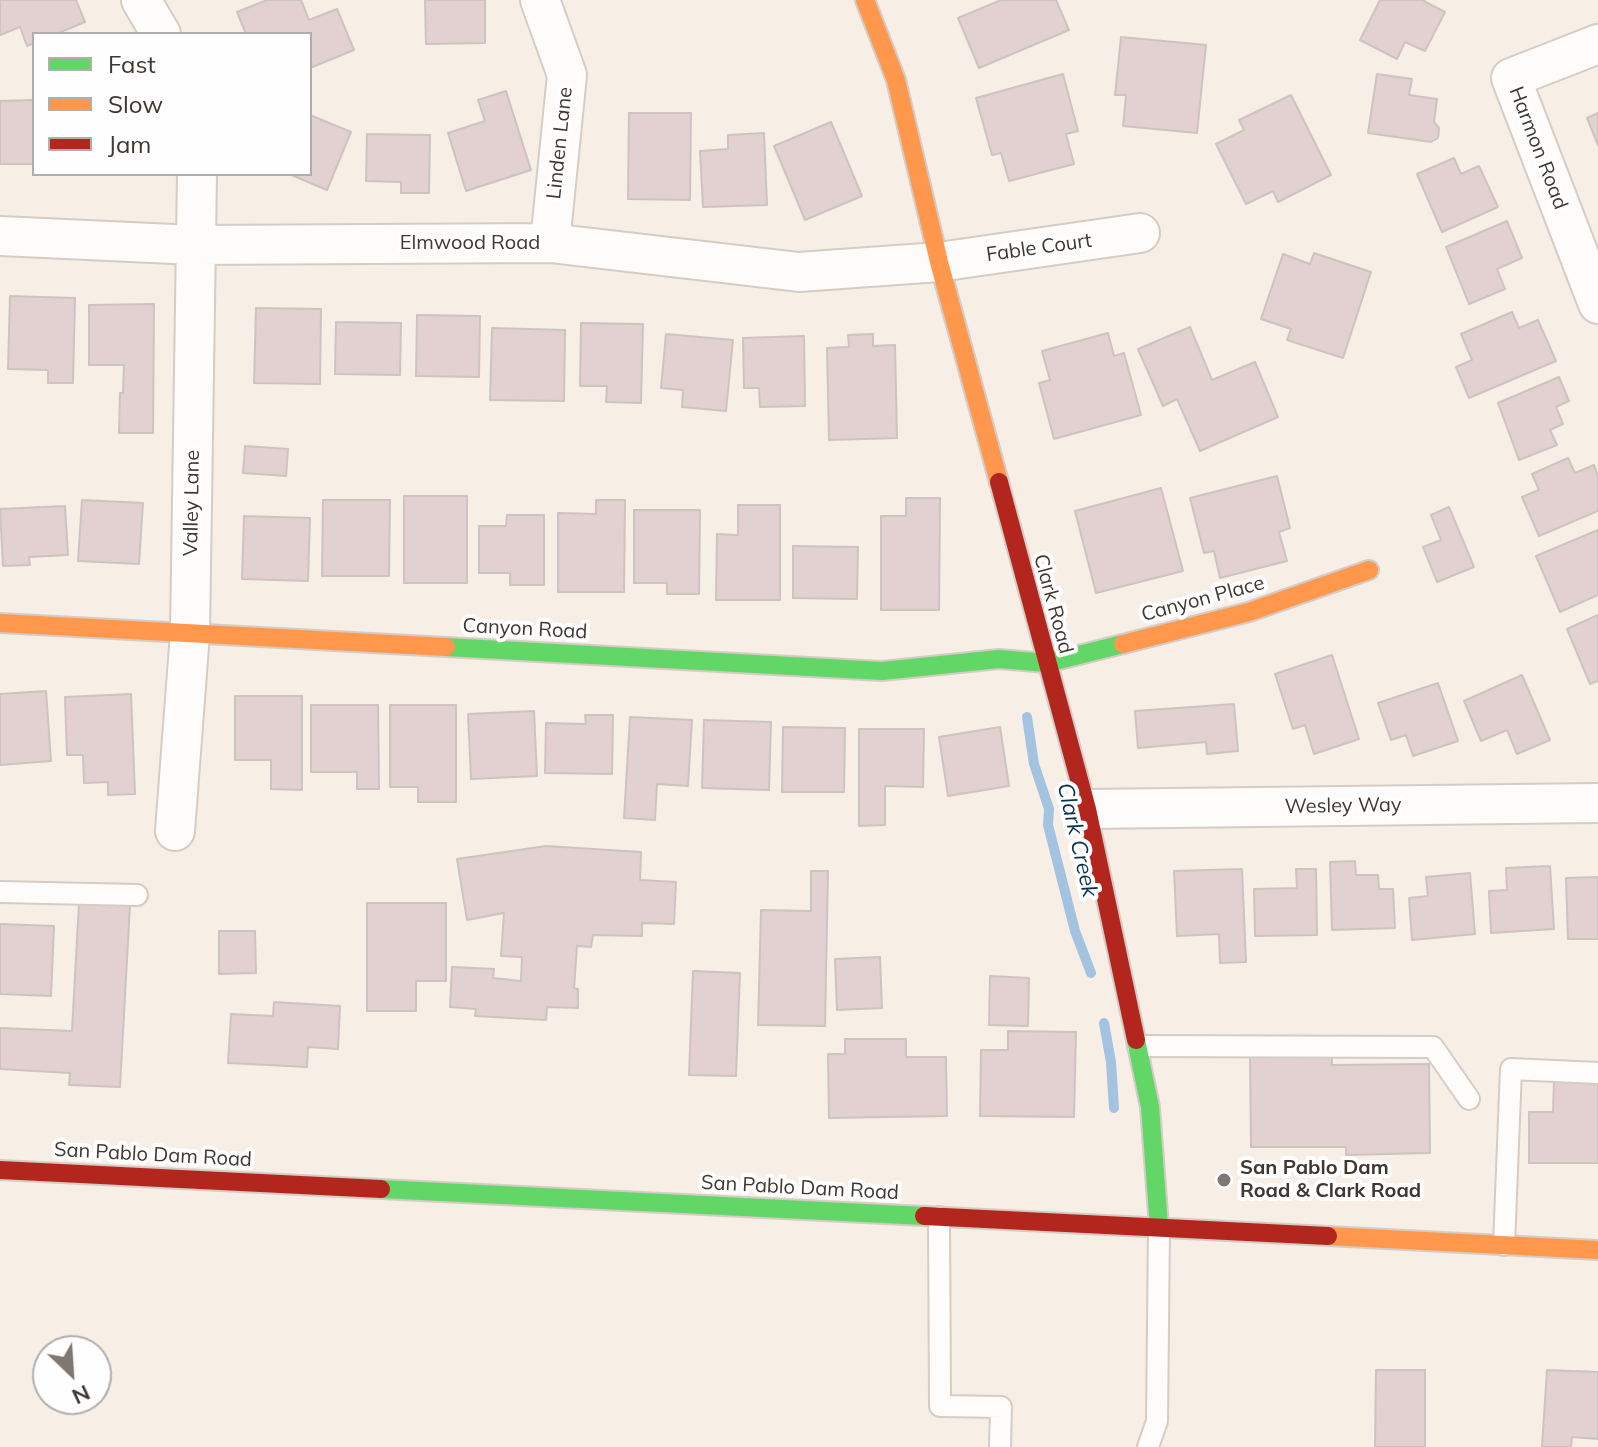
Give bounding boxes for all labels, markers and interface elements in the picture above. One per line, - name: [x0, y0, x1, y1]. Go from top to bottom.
- legend: [32, 32, 312, 176]
- text: Fast: [108, 49, 156, 79]
- street label: Harmon Road: [1504, 83, 1572, 213]
- street label: Linden Lane: [542, 86, 578, 200]
- text: Slow: [108, 89, 163, 119]
- text: Jam: [108, 129, 151, 159]
- street label: Fable Court: [985, 229, 1093, 267]
- street label: Elmwood Road: [400, 231, 540, 255]
- street label: Valley Lane: [179, 450, 205, 556]
- street label: Clark Road: [1028, 552, 1078, 656]
- street label: Canyon Place: [1139, 571, 1267, 627]
- street label: Canyon Road: [462, 614, 588, 644]
- water label: Clark Creek: [1051, 780, 1103, 900]
- street label: Wesley Way: [1284, 793, 1402, 819]
- street label: San Pablo Dam Road: [53, 1138, 253, 1172]
- place label: San Pablo Dam Road & Clark Road: [1240, 1156, 1421, 1203]
- street label: San Pablo Dam Road: [700, 1171, 900, 1205]
- marker: San Pablo Dam Road & Clark Road: [1215, 1171, 1233, 1189]
- north arrow: [32, 1335, 112, 1415]
- text: N: [68, 1379, 95, 1411]

